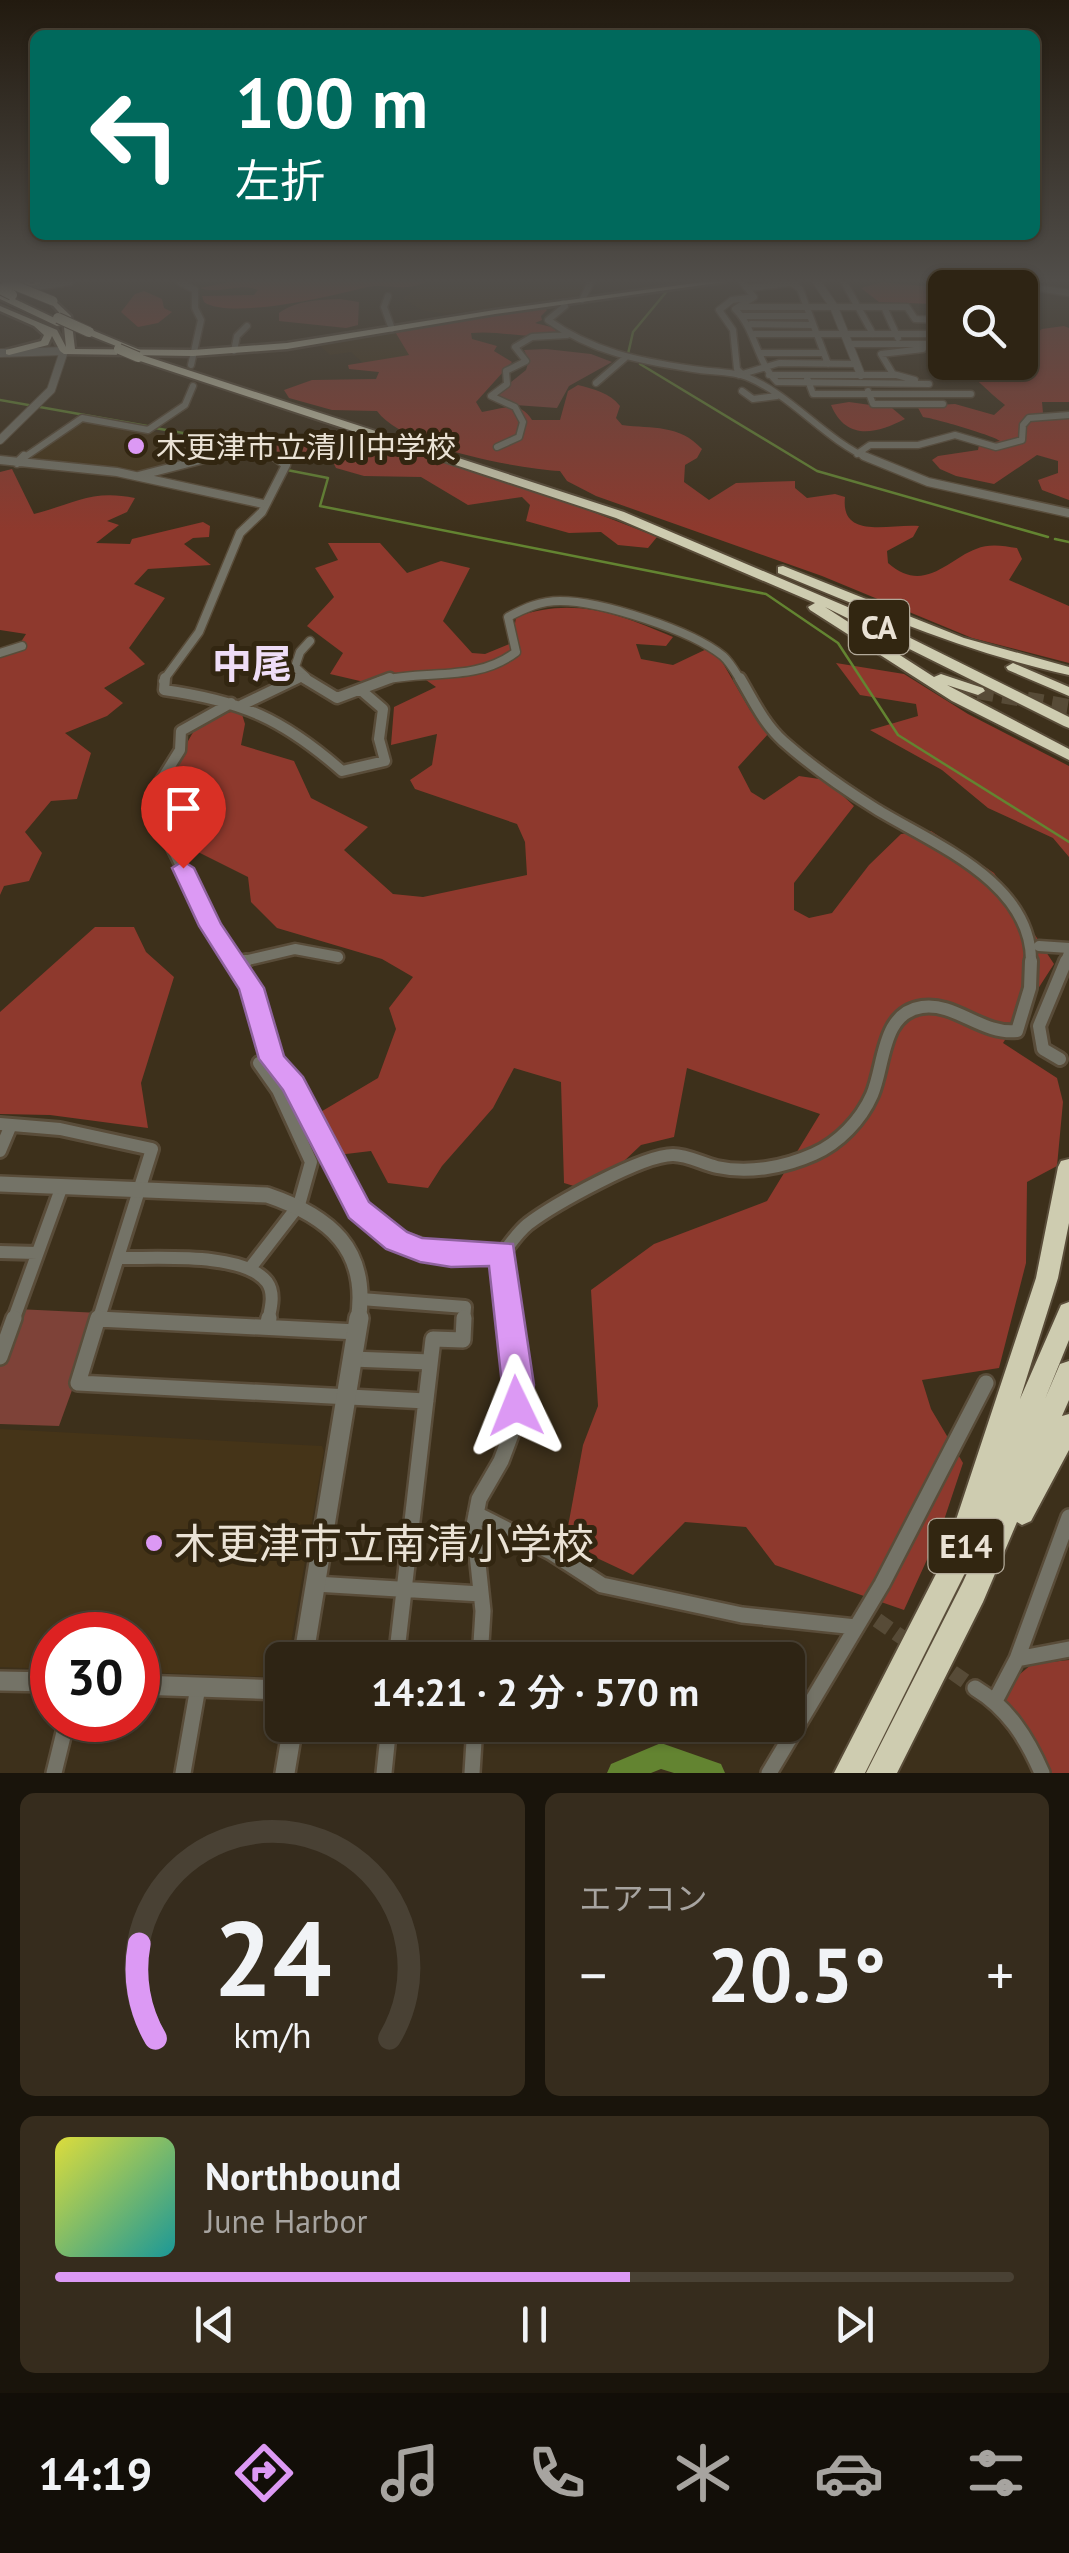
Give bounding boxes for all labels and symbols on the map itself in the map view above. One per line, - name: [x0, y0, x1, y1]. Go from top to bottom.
- place label: 木更津市立清川中学校: [156, 427, 456, 466]
- marker: 木更津市立清川中学校: [125, 435, 147, 457]
- road number: CA: [849, 600, 909, 654]
- district label: 中尾: [212, 637, 292, 689]
- pin: [141, 766, 226, 869]
- position arrow: [464, 1354, 568, 1458]
- place label: 木更津市立南清小学校: [174, 1516, 594, 1571]
- road number: E14: [928, 1519, 1004, 1573]
- marker: 木更津市立南清小学校: [143, 1532, 165, 1554]
- speed limit sign: 30: [30, 1612, 160, 1742]

